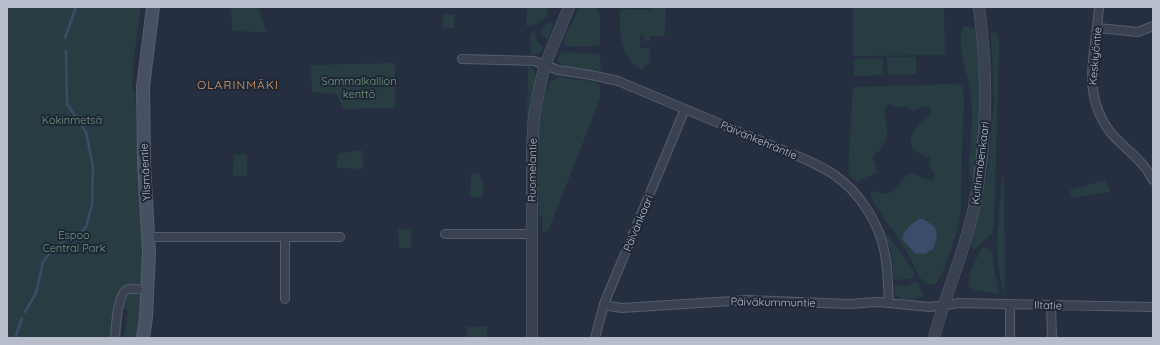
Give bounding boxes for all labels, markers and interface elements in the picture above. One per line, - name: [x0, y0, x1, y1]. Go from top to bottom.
- street label: Keskiyöntie: [1085, 26, 1105, 86]
- park label: Sammalkallion kenttö: [321, 74, 397, 101]
- district label: OLARINMÄKI: [197, 77, 279, 92]
- park label: Kokinmetsä: [42, 113, 102, 127]
- street label: Päivänkehräntie: [719, 118, 799, 162]
- street label: Kuitinmäenkaari: [968, 121, 992, 205]
- street label: Ruomelantie: [524, 138, 540, 202]
- street label: Ylismäentie: [136, 143, 154, 201]
- street label: Päivänkaari: [620, 193, 656, 253]
- park label: Espoo Central Park: [42, 228, 106, 255]
- street label: Päiväkummuntie: [730, 294, 816, 310]
- street label: Iltatie: [1034, 298, 1062, 312]

